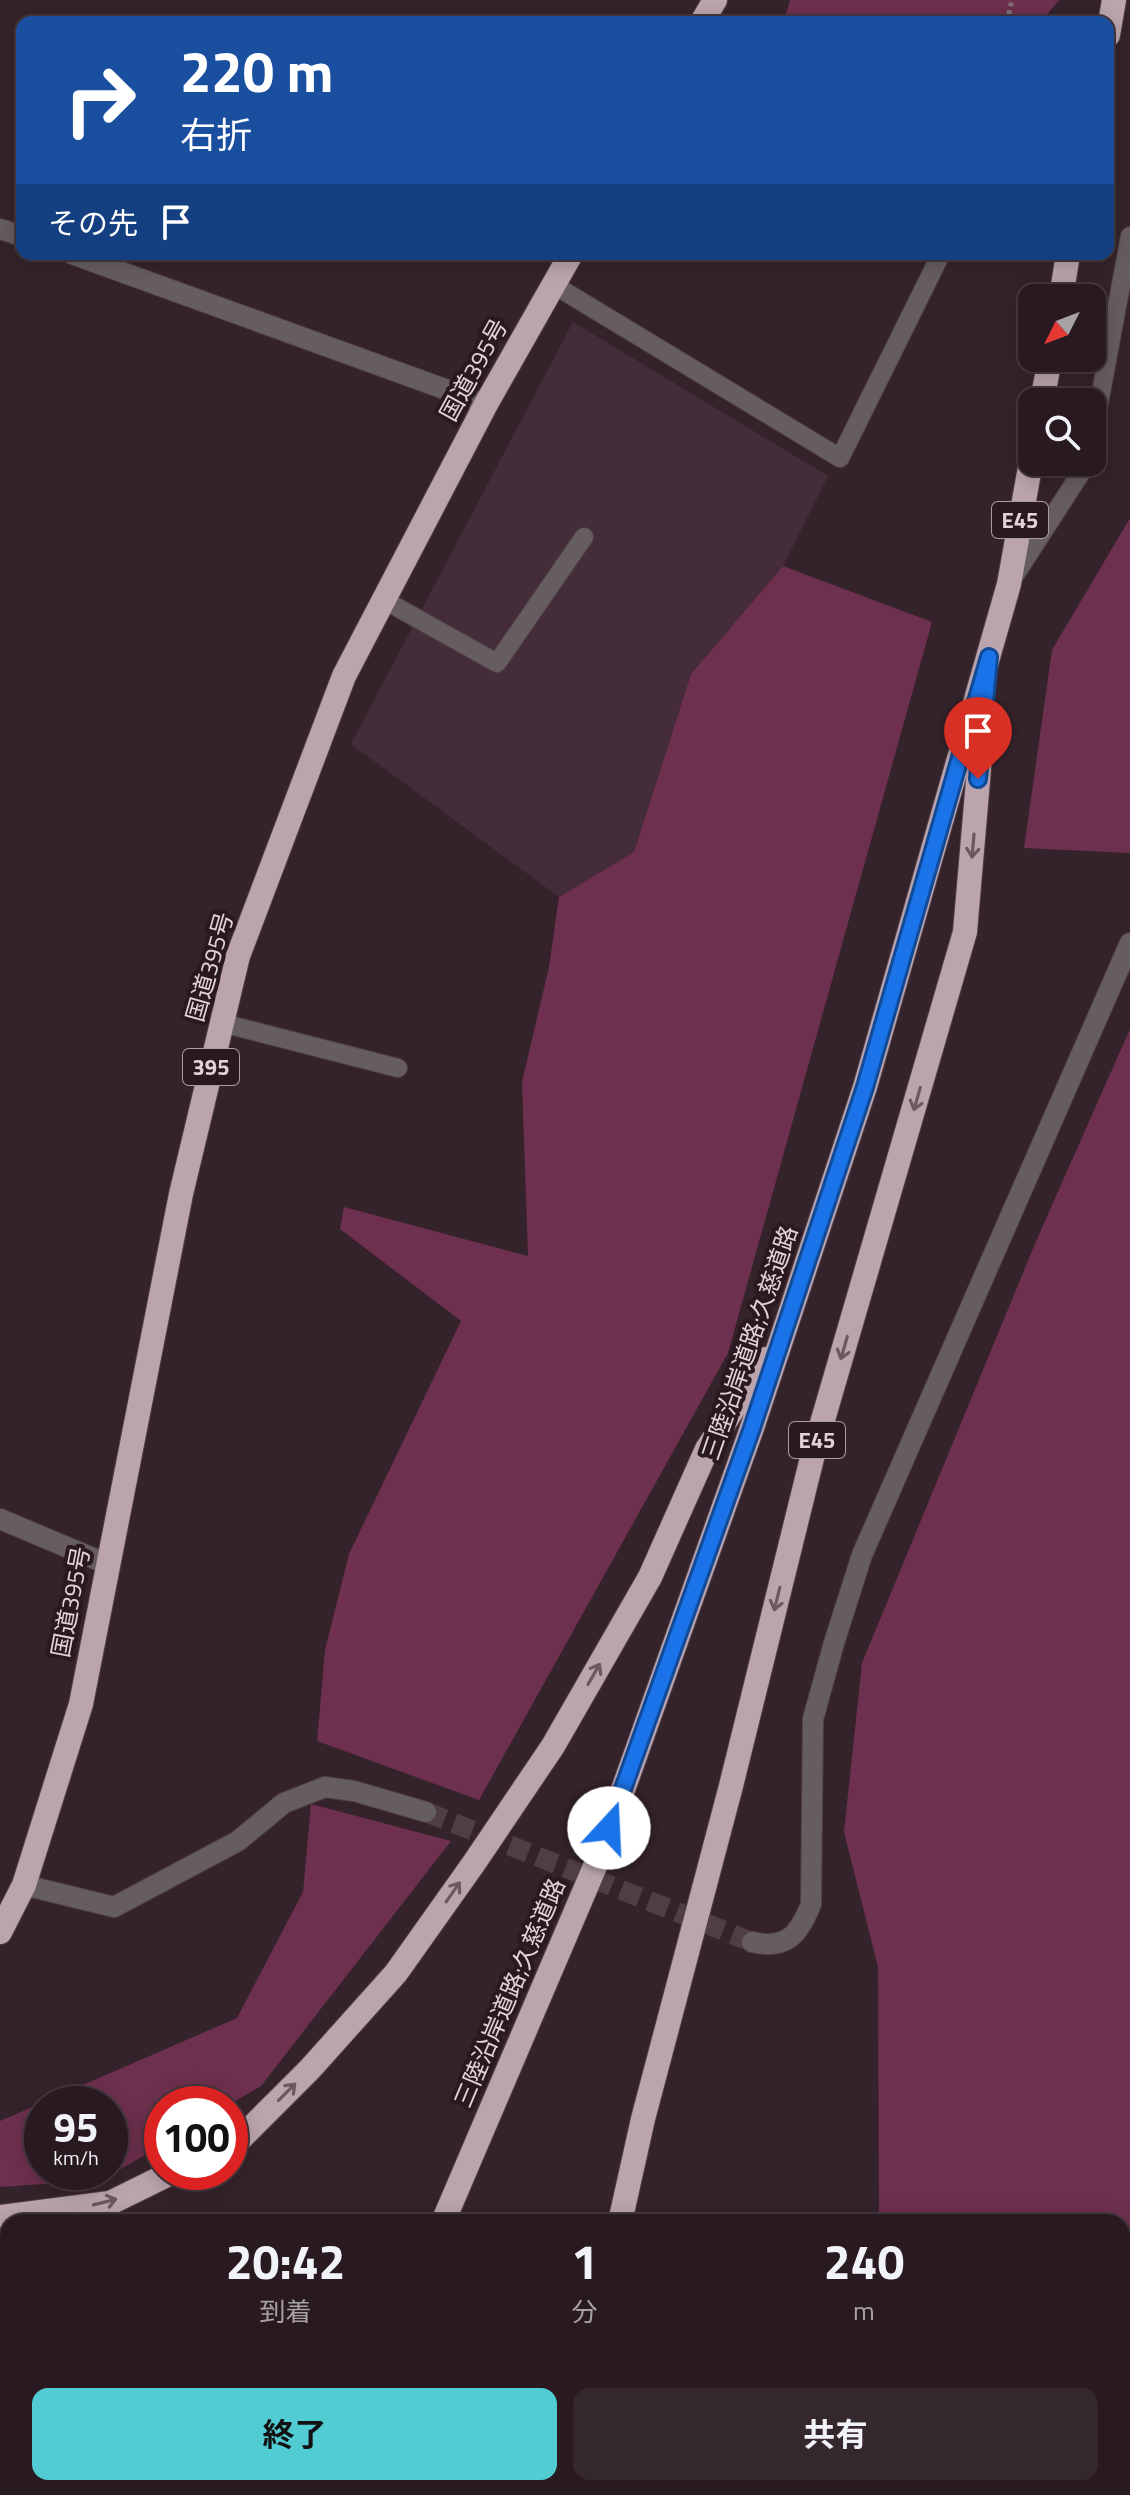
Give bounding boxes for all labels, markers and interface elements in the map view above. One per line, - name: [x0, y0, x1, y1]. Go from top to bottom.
- text: 220 m: [180, 29, 333, 114]
- icon: right: [48, 48, 152, 152]
- text: 右折: [180, 107, 252, 162]
- text: その先: [48, 200, 138, 246]
- icon: arrive: [154, 200, 198, 244]
- north arrow: [1018, 284, 1106, 372]
- map controls: [1018, 284, 1106, 476]
- street label: 国道395号: [430, 312, 516, 427]
- button: search: [1018, 388, 1106, 476]
- road number: E45: [992, 502, 1048, 538]
- pin: [944, 697, 1012, 779]
- icon: arrive: [956, 709, 1000, 753]
- one-way arrow: [965, 832, 980, 859]
- street label: 国道395号: [176, 908, 242, 1026]
- road number: 395: [183, 1049, 239, 1085]
- one-way arrow: [909, 1085, 924, 1111]
- street label: 三陸沿岸道路;久慈道路: [692, 1221, 806, 1465]
- one-way arrow: [836, 1335, 851, 1361]
- road number: E45: [789, 1422, 845, 1458]
- street label: 国道395号: [42, 1543, 98, 1660]
- one-way arrow: [769, 1586, 784, 1612]
- one-way arrow: [586, 1663, 602, 1686]
- position arrow: [567, 1786, 651, 1870]
- street label: 三陸沿岸道路;久慈道路: [444, 1872, 574, 2113]
- one-way arrow: [445, 1882, 461, 1904]
- one-way arrow: [277, 2083, 296, 2102]
- speed limit sign: 100: [144, 2086, 248, 2190]
- text: 95: [54, 2097, 98, 2158]
- text: km/h: [53, 2142, 99, 2173]
- one-way arrow: [91, 2194, 117, 2209]
- text: 20:42: [226, 2225, 345, 2298]
- text: 1: [571, 2225, 598, 2298]
- text: 240: [824, 2225, 904, 2298]
- text: m: [853, 2291, 875, 2330]
- text: 到着: [260, 2292, 312, 2331]
- text: 分: [572, 2292, 598, 2331]
- button: 終了: [32, 2388, 557, 2480]
- button: 共有: [573, 2388, 1098, 2480]

